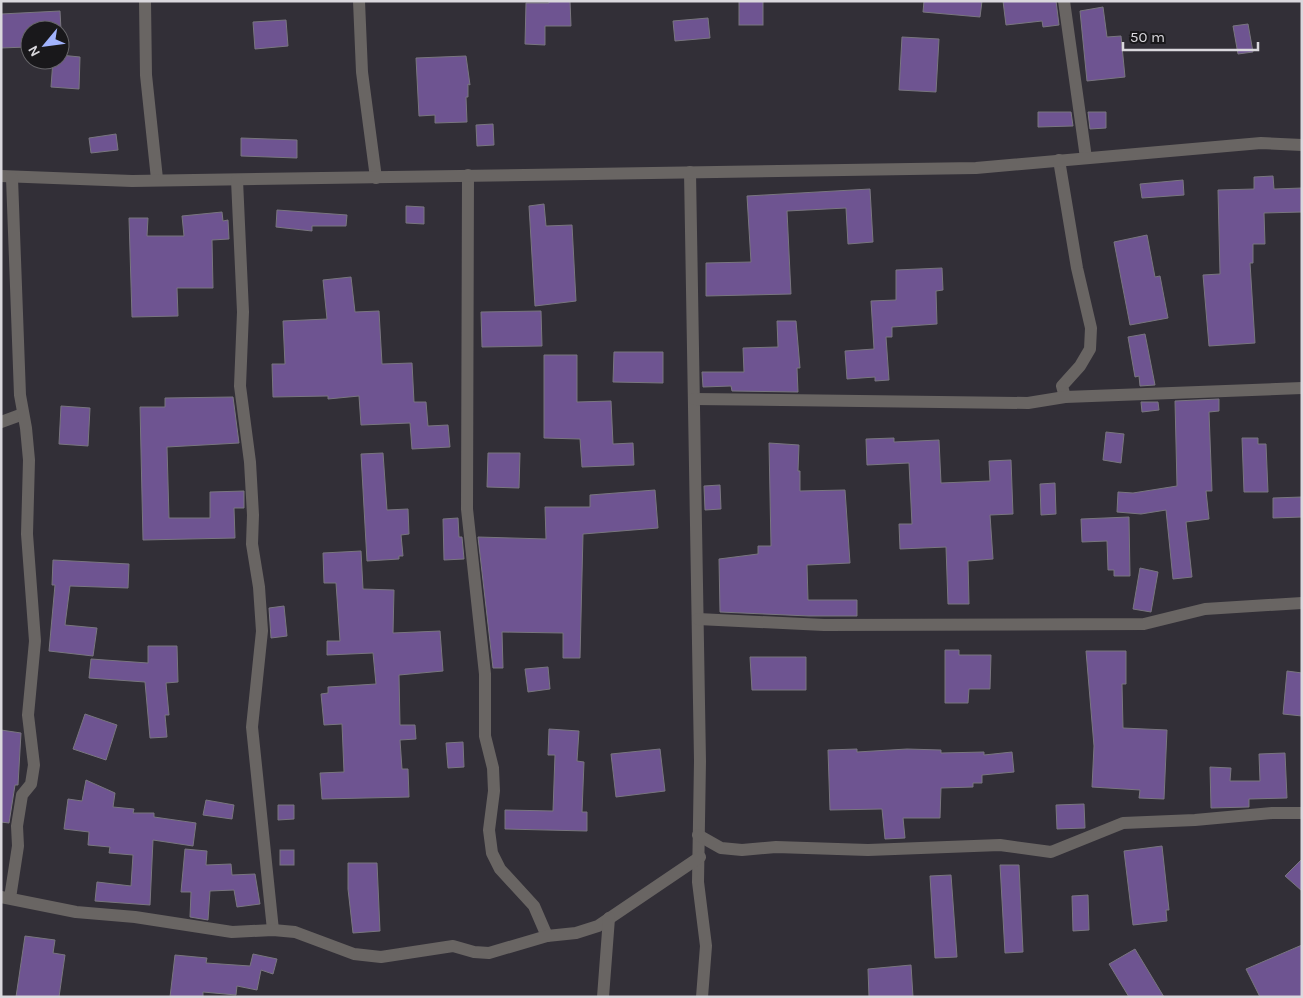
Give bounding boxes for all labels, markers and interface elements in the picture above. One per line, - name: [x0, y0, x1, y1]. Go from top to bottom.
- north arrow: [20, 20, 70, 70]
- scale bar: [1123, 20, 1258, 52]
- text: 50 m: [1130, 28, 1165, 46]
- text: N: [24, 43, 44, 60]

